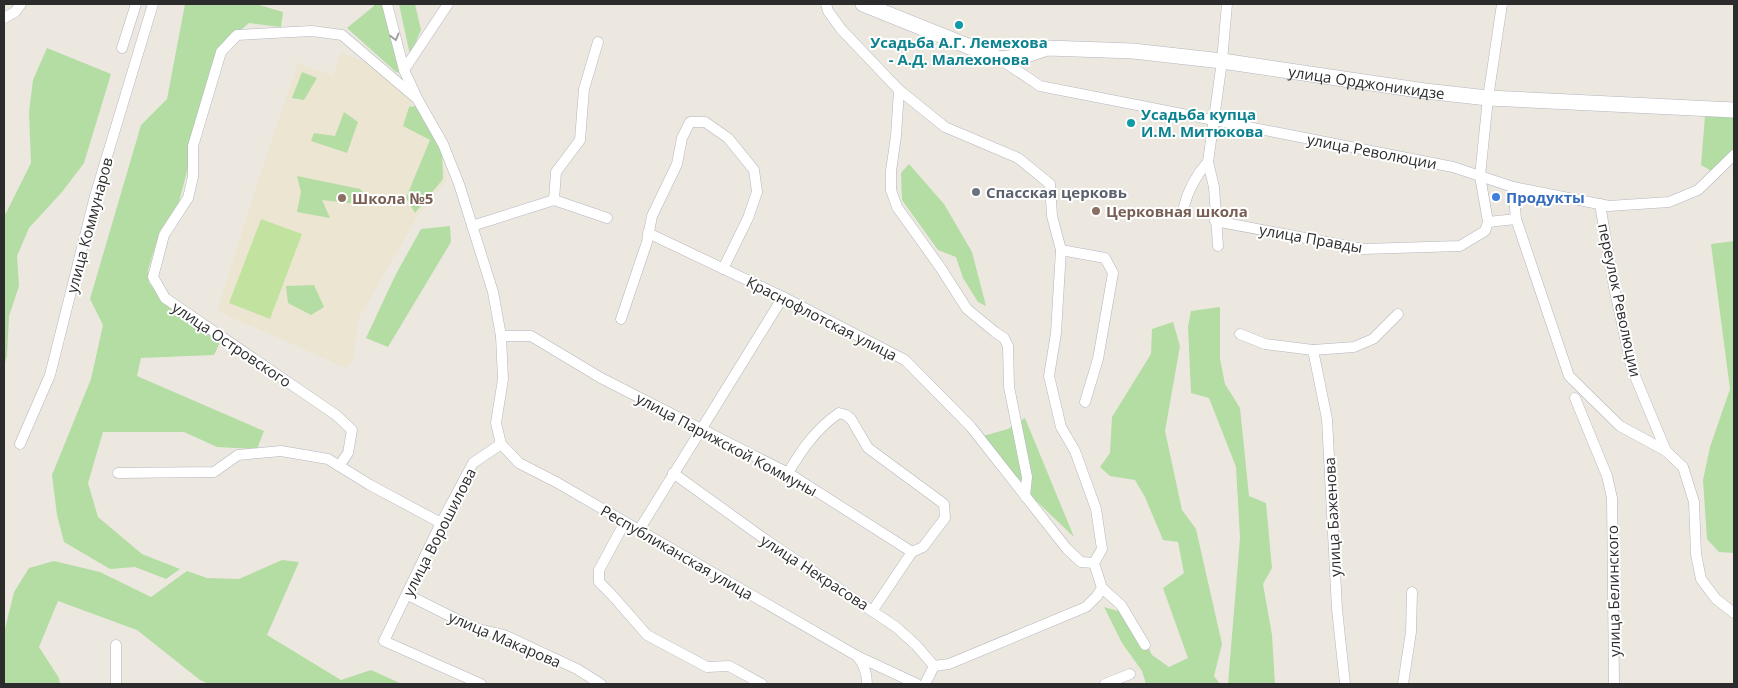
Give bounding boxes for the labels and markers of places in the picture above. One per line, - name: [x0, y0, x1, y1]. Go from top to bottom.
- marker: Усадьба А.Г. Лемехова - А.Д. Малехонова: [953, 19, 965, 31]
- place label: Усадьба А.Г. Лемехова - А.Д. Малехонова: [870, 32, 1048, 69]
- place label: Усадьба купца И.М. Митюкова: [1141, 104, 1263, 141]
- marker: Усадьба купца И.М. Митюкова: [1125, 117, 1137, 129]
- place label: Спасская церковь: [986, 182, 1127, 202]
- marker: Спасская церковь: [970, 186, 982, 198]
- place label: Продукты: [1506, 187, 1585, 207]
- place label: Школа №5: [352, 188, 433, 208]
- marker: Продукты: [1490, 191, 1502, 203]
- marker: Школа №5: [336, 192, 348, 204]
- place label: Церковная школа: [1106, 201, 1248, 221]
- marker: Церковная школа: [1090, 205, 1102, 217]

